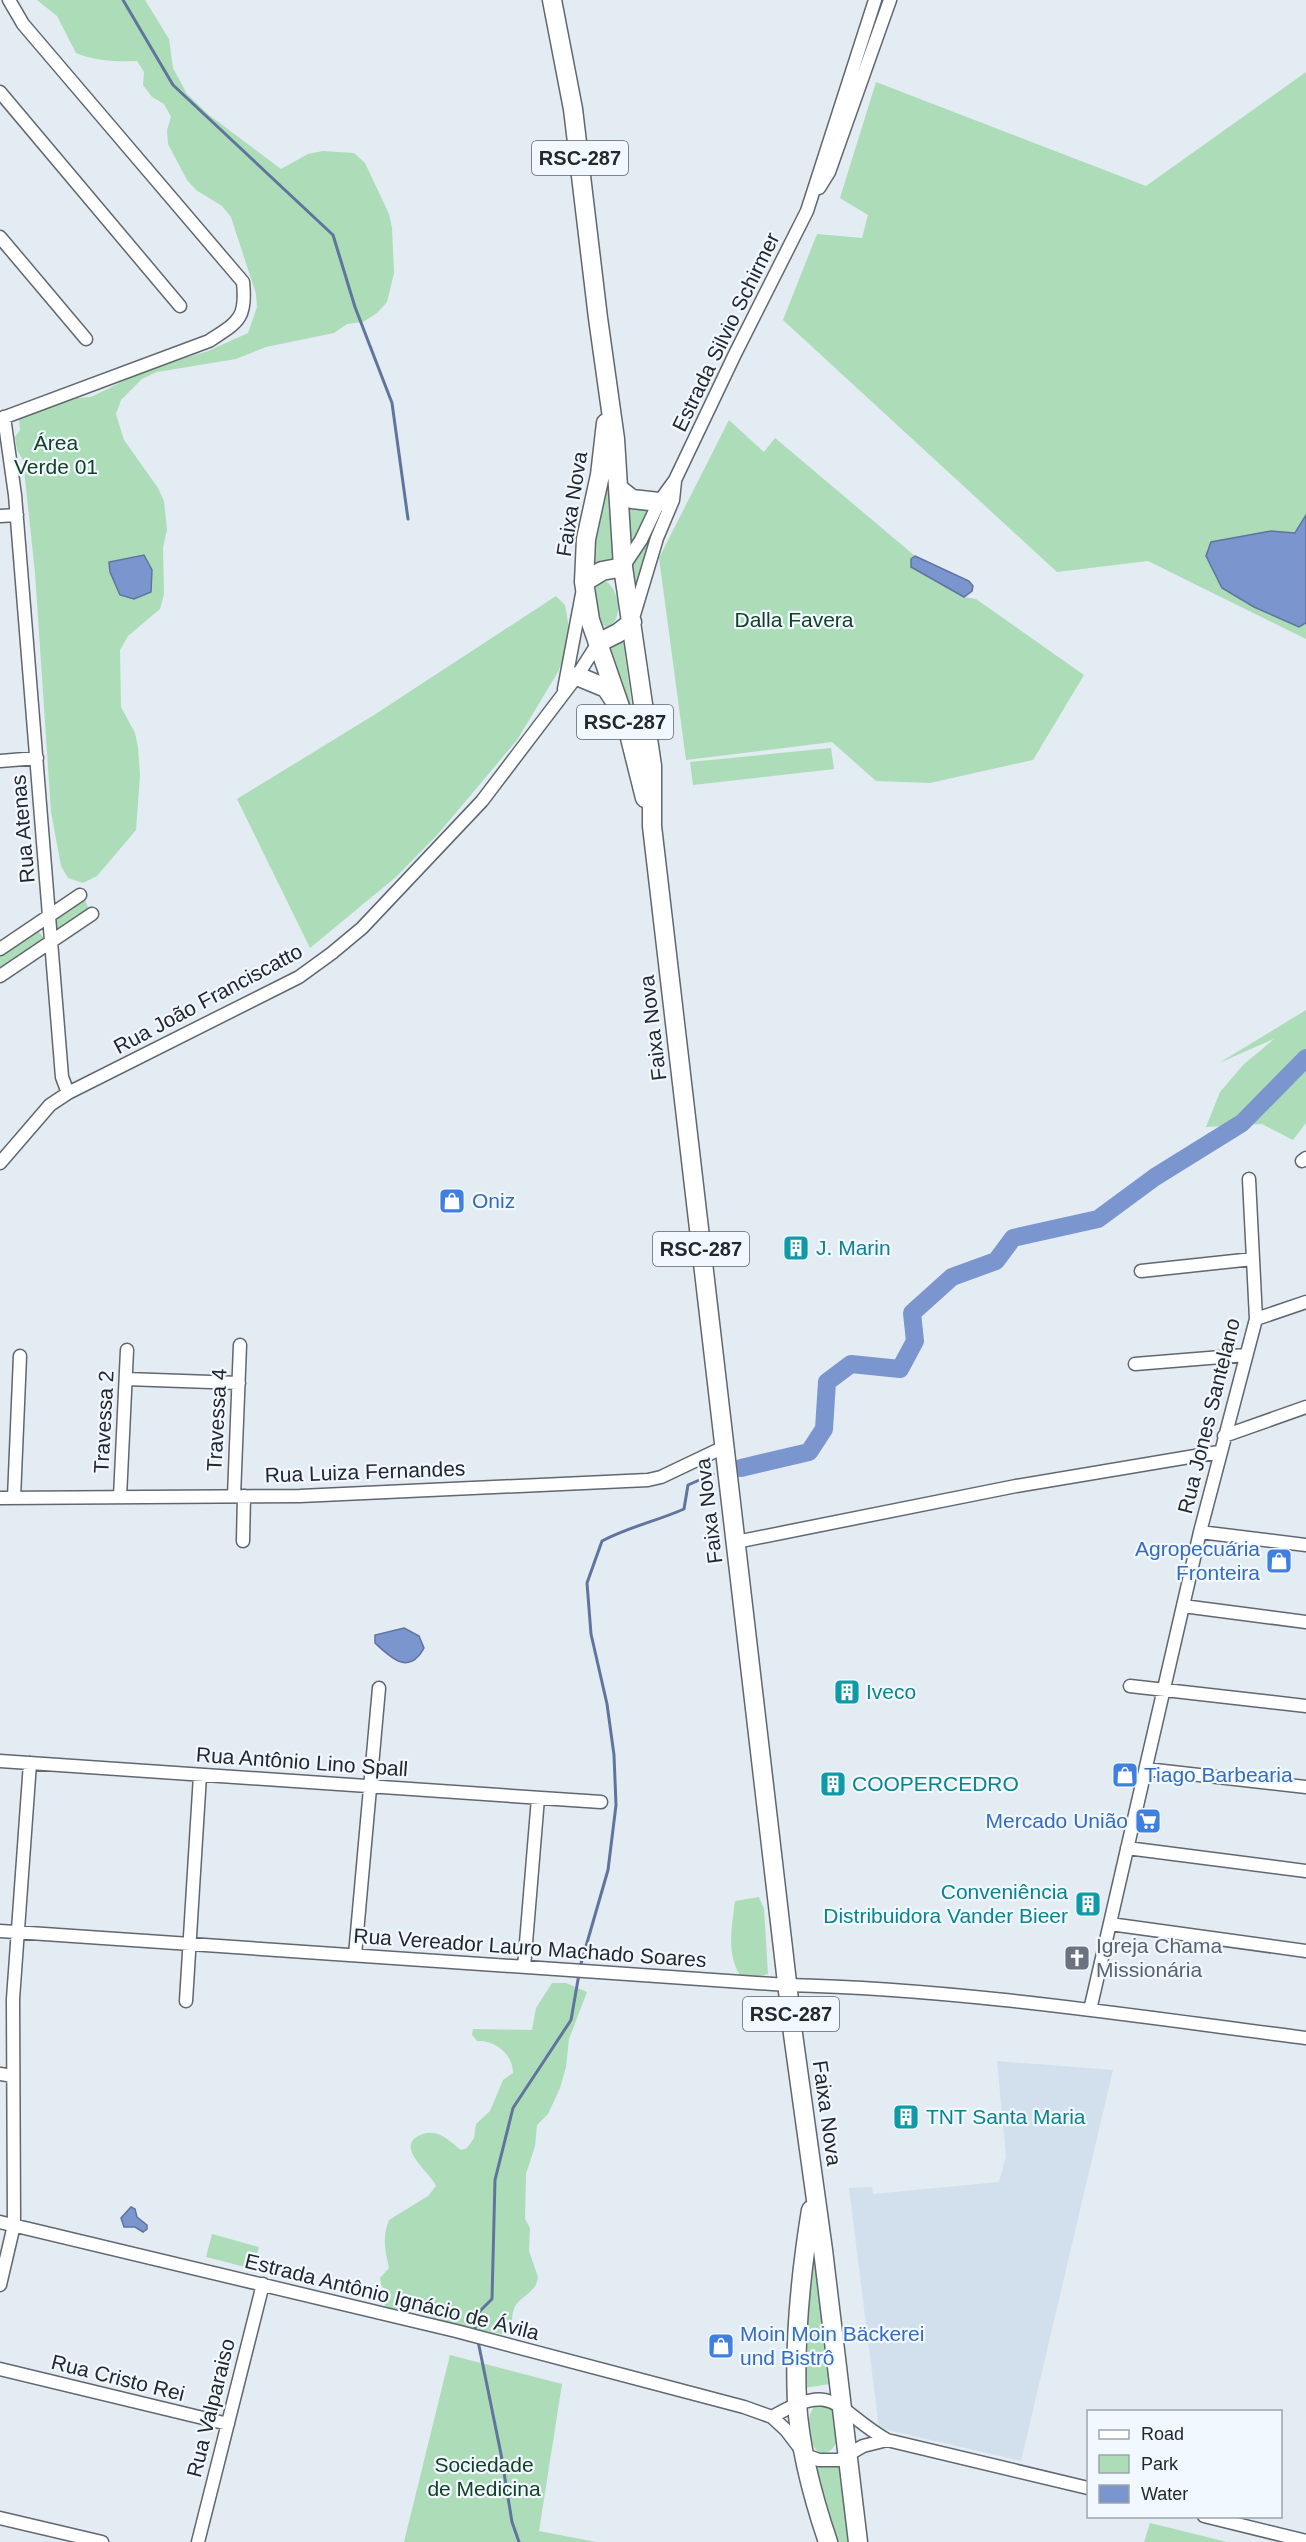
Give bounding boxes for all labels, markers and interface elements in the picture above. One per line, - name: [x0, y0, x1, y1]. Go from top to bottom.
- road number: RSC-287: [532, 141, 628, 175]
- street label: Estrada Silvio Schirmer: [667, 229, 784, 435]
- park label: Área Verde 01: [14, 431, 98, 478]
- street label: Faixa Nova: [552, 449, 591, 558]
- park label: Dalla Favera: [734, 608, 854, 631]
- road number: RSC-287: [577, 705, 673, 739]
- street label: Rua Atenas: [6, 774, 39, 884]
- street label: Rua João Franciscatto: [110, 939, 306, 1058]
- street label: Faixa Nova: [635, 974, 670, 1082]
- shop icon: Oniz: [437, 1186, 467, 1216]
- place label: Oniz: [472, 1189, 515, 1212]
- road number: RSC-287: [653, 1232, 749, 1266]
- building icon: J. Marin: [781, 1233, 811, 1263]
- place label: J. Marin: [816, 1236, 891, 1259]
- street label: Rua Jones Santelano: [1173, 1316, 1244, 1516]
- street label: Travessa 4: [202, 1368, 231, 1472]
- street label: Travessa 2: [89, 1370, 118, 1474]
- street label: Rua Luiza Fernandes: [264, 1457, 466, 1486]
- street label: Faixa Nova: [691, 1457, 726, 1565]
- place label: Agropecuária Fronteira: [1135, 1537, 1260, 1584]
- shop icon: Agropecuária Fronteira: [1264, 1546, 1294, 1576]
- building icon: Iveco: [832, 1677, 862, 1707]
- place label: Iveco: [866, 1680, 916, 1703]
- street label: Rua Antônio Lino Spall: [195, 1743, 409, 1780]
- shop icon: Tiago Barbearia: [1110, 1760, 1140, 1790]
- place label: Tiago Barbearia: [1144, 1763, 1293, 1786]
- building icon: COOPERCEDRO: [818, 1769, 848, 1799]
- place label: COOPERCEDRO: [852, 1772, 1019, 1795]
- supermarket icon: Mercado União: [1133, 1806, 1163, 1836]
- place label: Mercado União: [986, 1809, 1128, 1832]
- place label: Conveniência Distribuidora Vander Bieer: [823, 1880, 1068, 1927]
- building icon: Conveniência Distribuidora Vander Bieer: [1073, 1889, 1103, 1919]
- street label: Rua Vereador Lauro Machado Soares: [353, 1924, 707, 1971]
- place label: Igreja Chama Missionária: [1096, 1934, 1222, 1981]
- church icon: Igreja Chama Missionária: [1062, 1943, 1092, 1973]
- road number: RSC-287: [743, 1997, 839, 2031]
- street label: Faixa Nova: [809, 2059, 846, 2167]
- building icon: TNT Santa Maria: [891, 2102, 921, 2132]
- place label: TNT Santa Maria: [926, 2105, 1086, 2128]
- street label: Estrada Antônio Ignácio de Ávila: [243, 2249, 542, 2344]
- place label: Moin Moin Bäckerei und Bistrô: [740, 2322, 924, 2369]
- shop icon: Moin Moin Bäckerei und Bistrô: [706, 2331, 736, 2361]
- street label: Rua Valparaiso: [182, 2336, 239, 2480]
- street label: Rua Cristo Rei: [49, 2350, 187, 2405]
- legend: [1087, 2410, 1282, 2518]
- text: Road: [1141, 2424, 1184, 2444]
- park label: Sociedade de Medicina: [427, 2453, 541, 2500]
- text: Park: [1141, 2454, 1179, 2474]
- text: Water: [1141, 2484, 1188, 2504]

